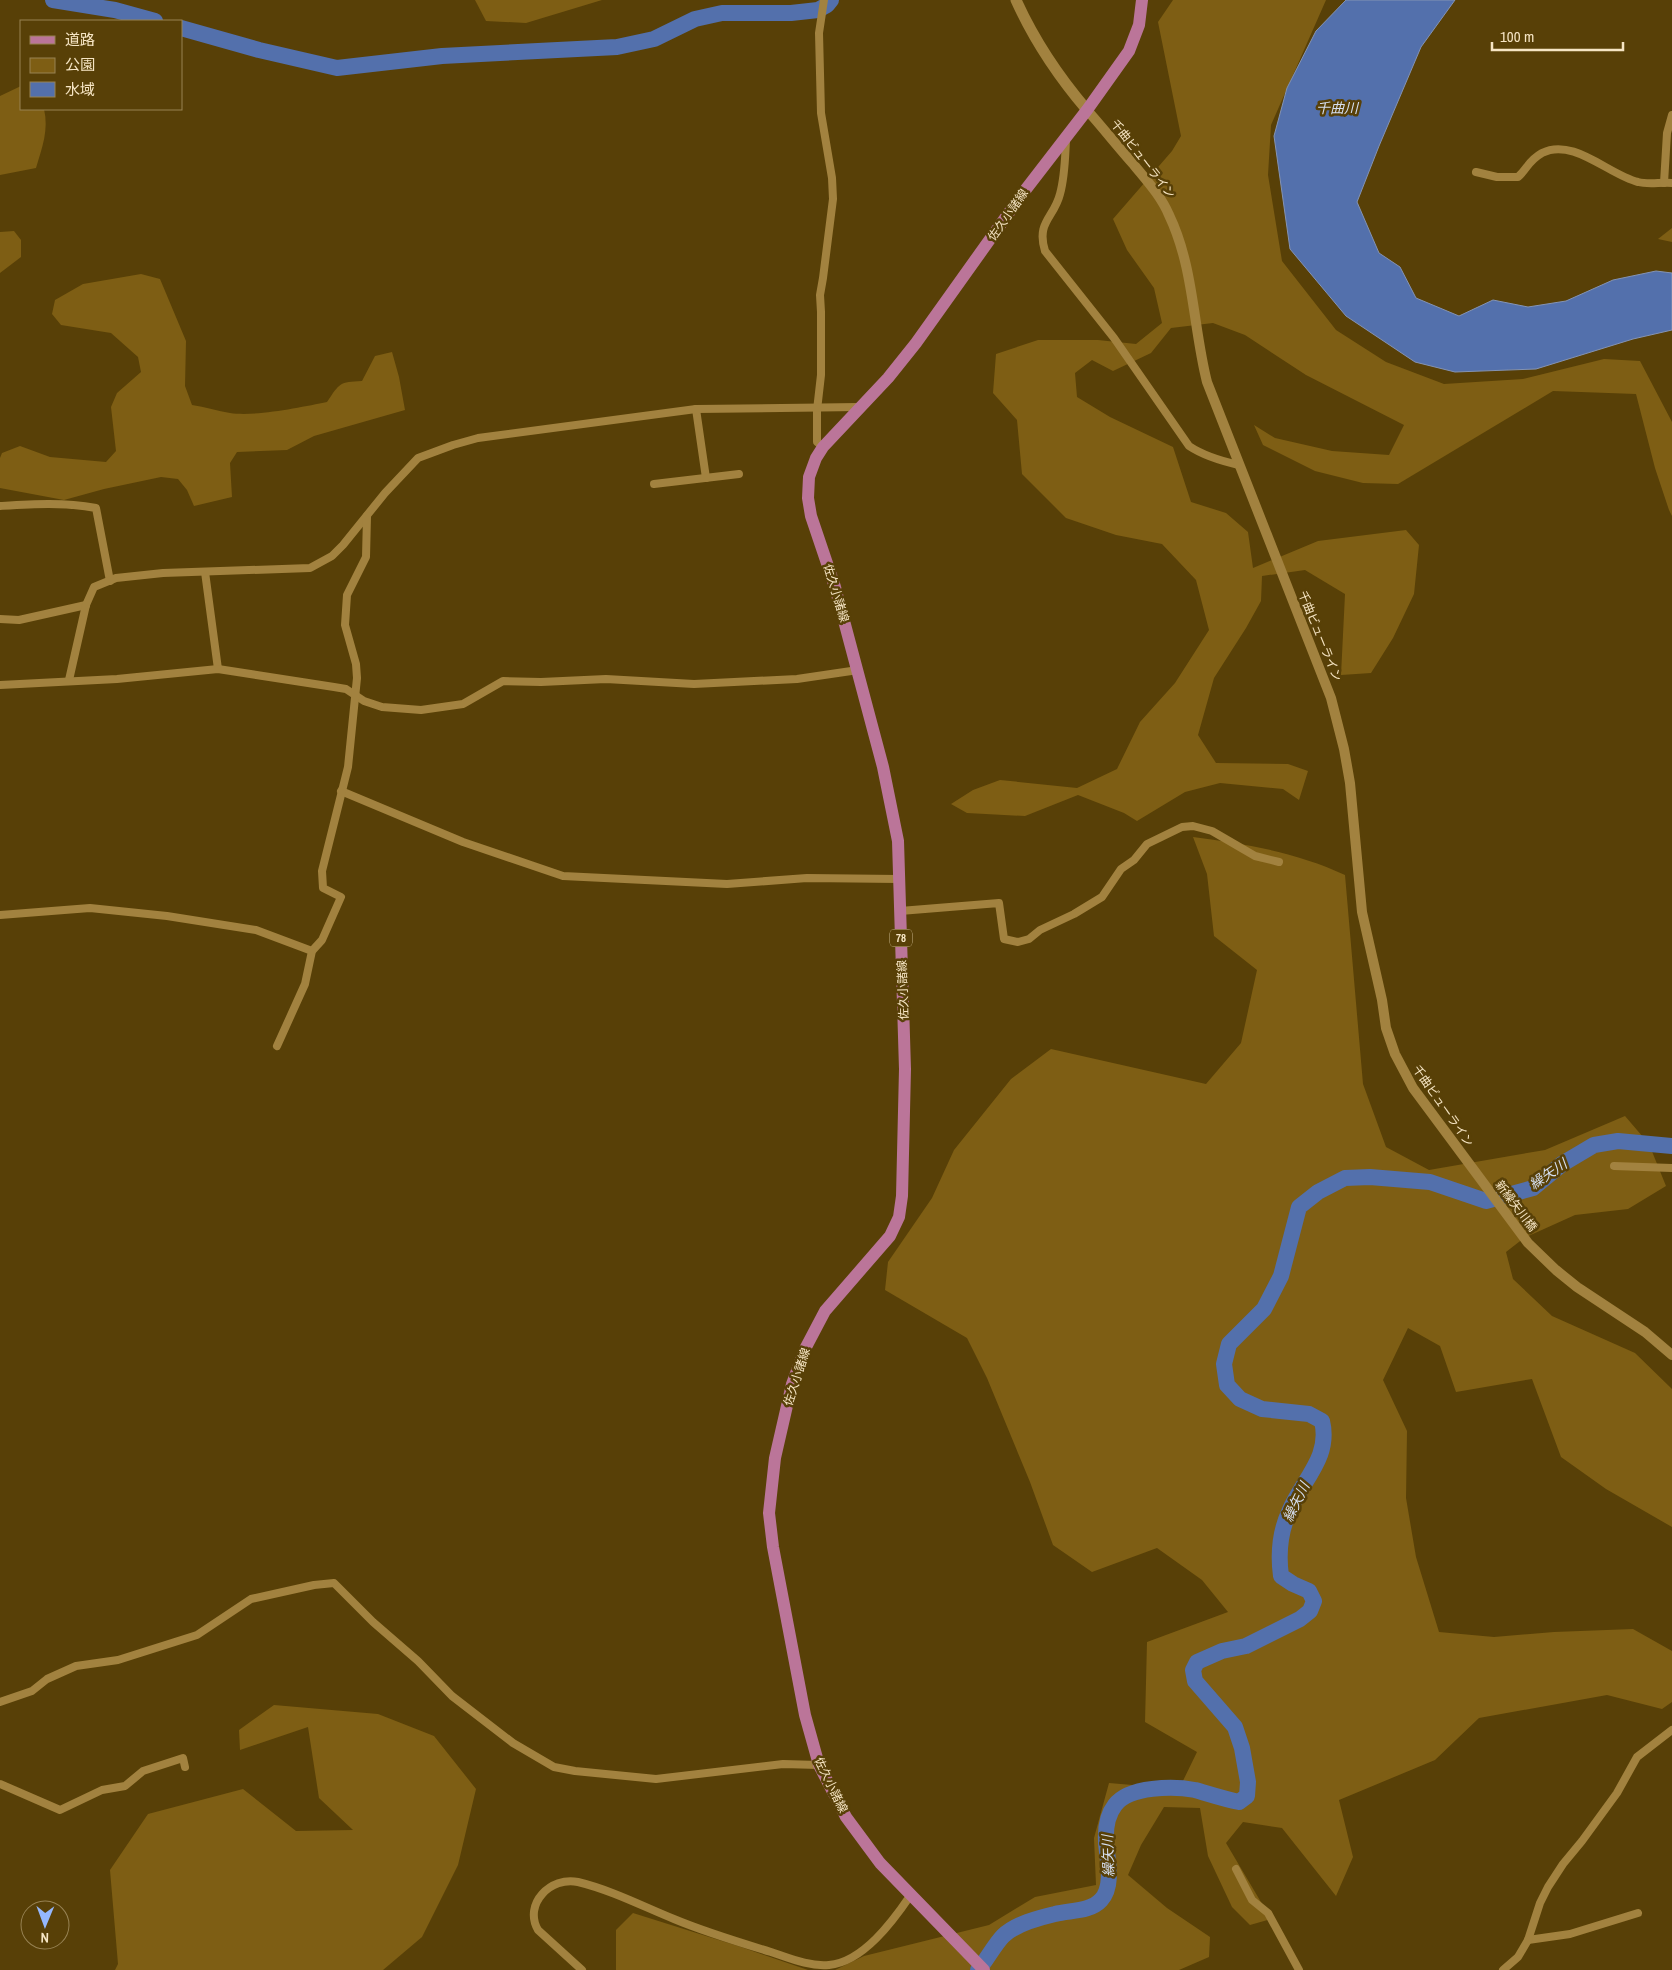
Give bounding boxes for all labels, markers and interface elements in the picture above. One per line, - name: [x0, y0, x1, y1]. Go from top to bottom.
- legend: [20, 20, 182, 110]
- scale bar: [1492, 20, 1623, 52]
- text: 100 m: [1500, 26, 1534, 47]
- text: 道路: [65, 29, 95, 50]
- text: 公園: [65, 54, 95, 75]
- text: 水域: [65, 79, 95, 100]
- water label: 千曲川: [1316, 99, 1360, 117]
- street label: 千曲ビューライン: [1107, 116, 1179, 202]
- street label: 佐久小諸線: [984, 186, 1032, 244]
- street label: 佐久小諸線: [820, 562, 852, 624]
- street label: 千曲ビューライン: [1295, 588, 1345, 684]
- road number: 78: [890, 930, 912, 946]
- street label: 佐久小諸線: [894, 960, 912, 1020]
- street label: 千曲ビューライン: [1409, 1062, 1477, 1150]
- water label: 繰矢川: [1526, 1154, 1572, 1193]
- street label: 新繰矢川橋: [1492, 1177, 1540, 1235]
- street label: 佐久小諸線: [780, 1346, 814, 1408]
- water label: 繰矢川: [1279, 1477, 1314, 1525]
- street label: 佐久小諸線: [811, 1755, 851, 1815]
- water label: 繰矢川: [1098, 1833, 1118, 1877]
- north arrow: [20, 1900, 70, 1950]
- text: N: [40, 1929, 49, 1947]

